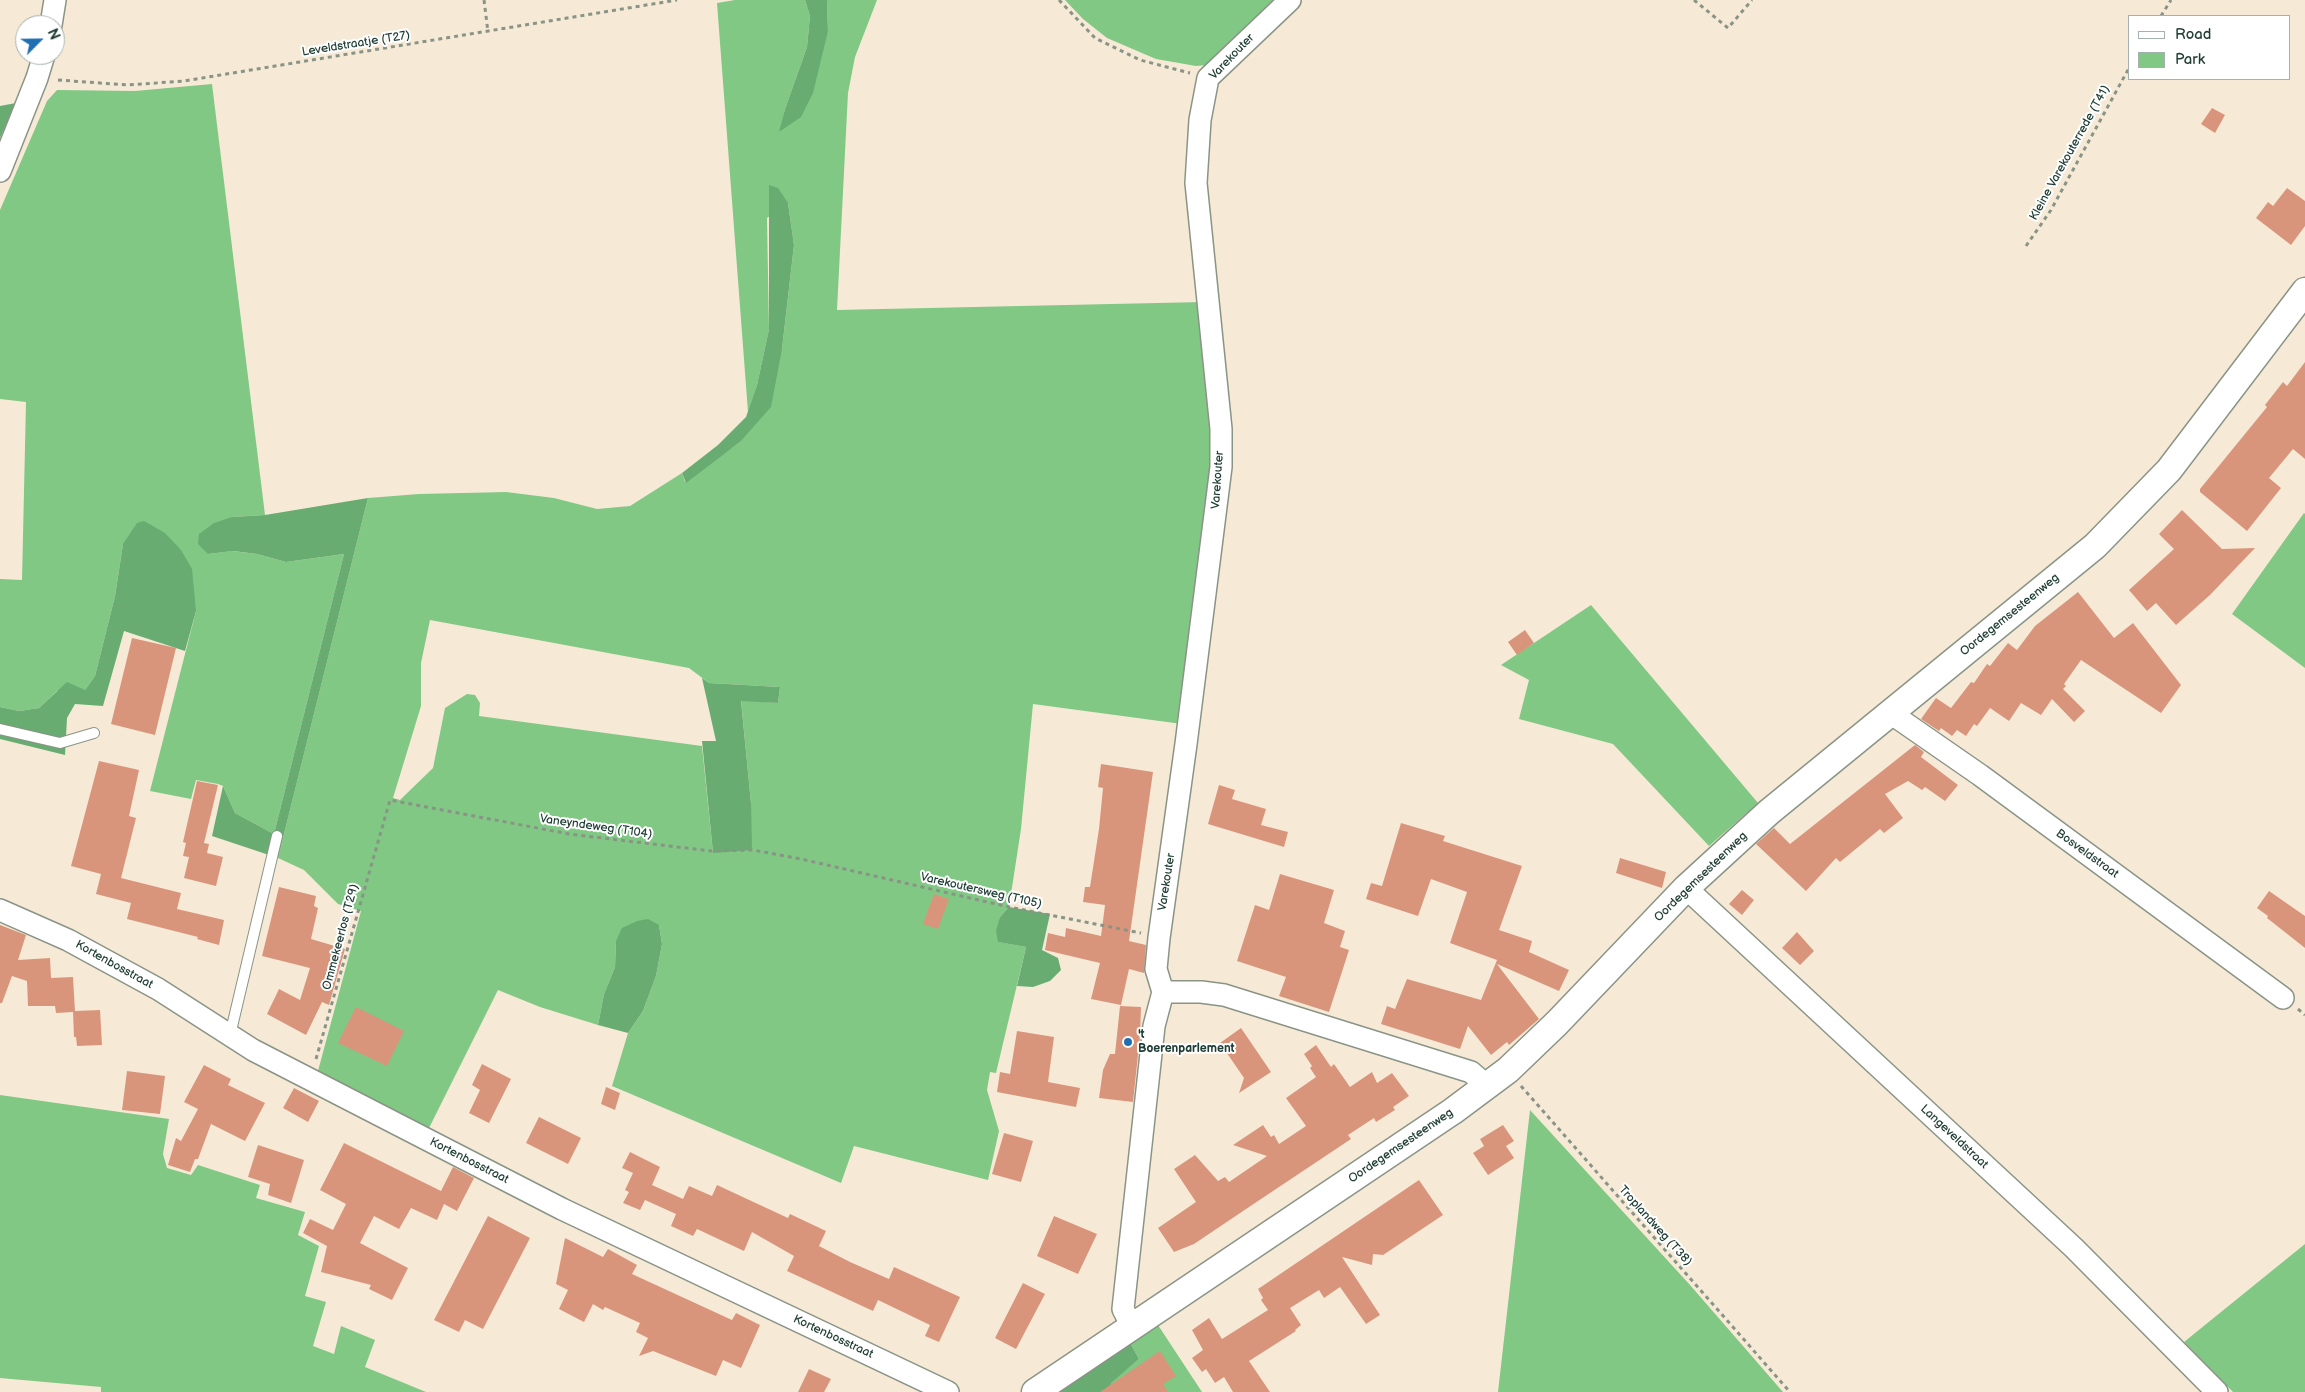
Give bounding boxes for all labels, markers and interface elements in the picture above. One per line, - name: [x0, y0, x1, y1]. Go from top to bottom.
- north arrow: [15, 15, 65, 65]
- legend: [2128, 15, 2290, 80]
- text: Road: [2175, 25, 2211, 44]
- text: N: [43, 26, 63, 42]
- street label: Leveldstraatje (T27): [301, 28, 411, 60]
- street label: Varekouter: [1207, 31, 1257, 83]
- text: Park: [2175, 50, 2205, 69]
- street label: Kleine Varekouterrede (T41): [2027, 83, 2113, 223]
- street label: Varekouter: [1209, 450, 1227, 510]
- street label: Oordegemsesteenweg: [1958, 571, 2062, 659]
- street label: Vaneyndeweg (T104): [539, 812, 653, 842]
- street label: Bosveldstraat: [2053, 826, 2121, 882]
- street label: Oordegemsesteenweg: [1652, 829, 1750, 925]
- street label: Varekouter: [1155, 852, 1179, 912]
- street label: Varekoutersweg (T105): [919, 870, 1043, 912]
- street label: Ommekeerlos (T29): [320, 883, 362, 991]
- street label: Kortenbosstraat: [73, 938, 155, 992]
- place label: 't Boerenparlement: [1138, 1028, 1235, 1056]
- marker: 't Boerenparlement: [1122, 1036, 1134, 1048]
- street label: Langeveldstraat: [1917, 1102, 1991, 1172]
- street label: Oordegemsesteenweg: [1346, 1106, 1456, 1186]
- street label: Kortenbosstraat: [427, 1135, 511, 1187]
- street label: Troplandweg (T38): [1615, 1183, 1695, 1269]
- street label: Kortenbosstraat: [791, 1312, 875, 1362]

